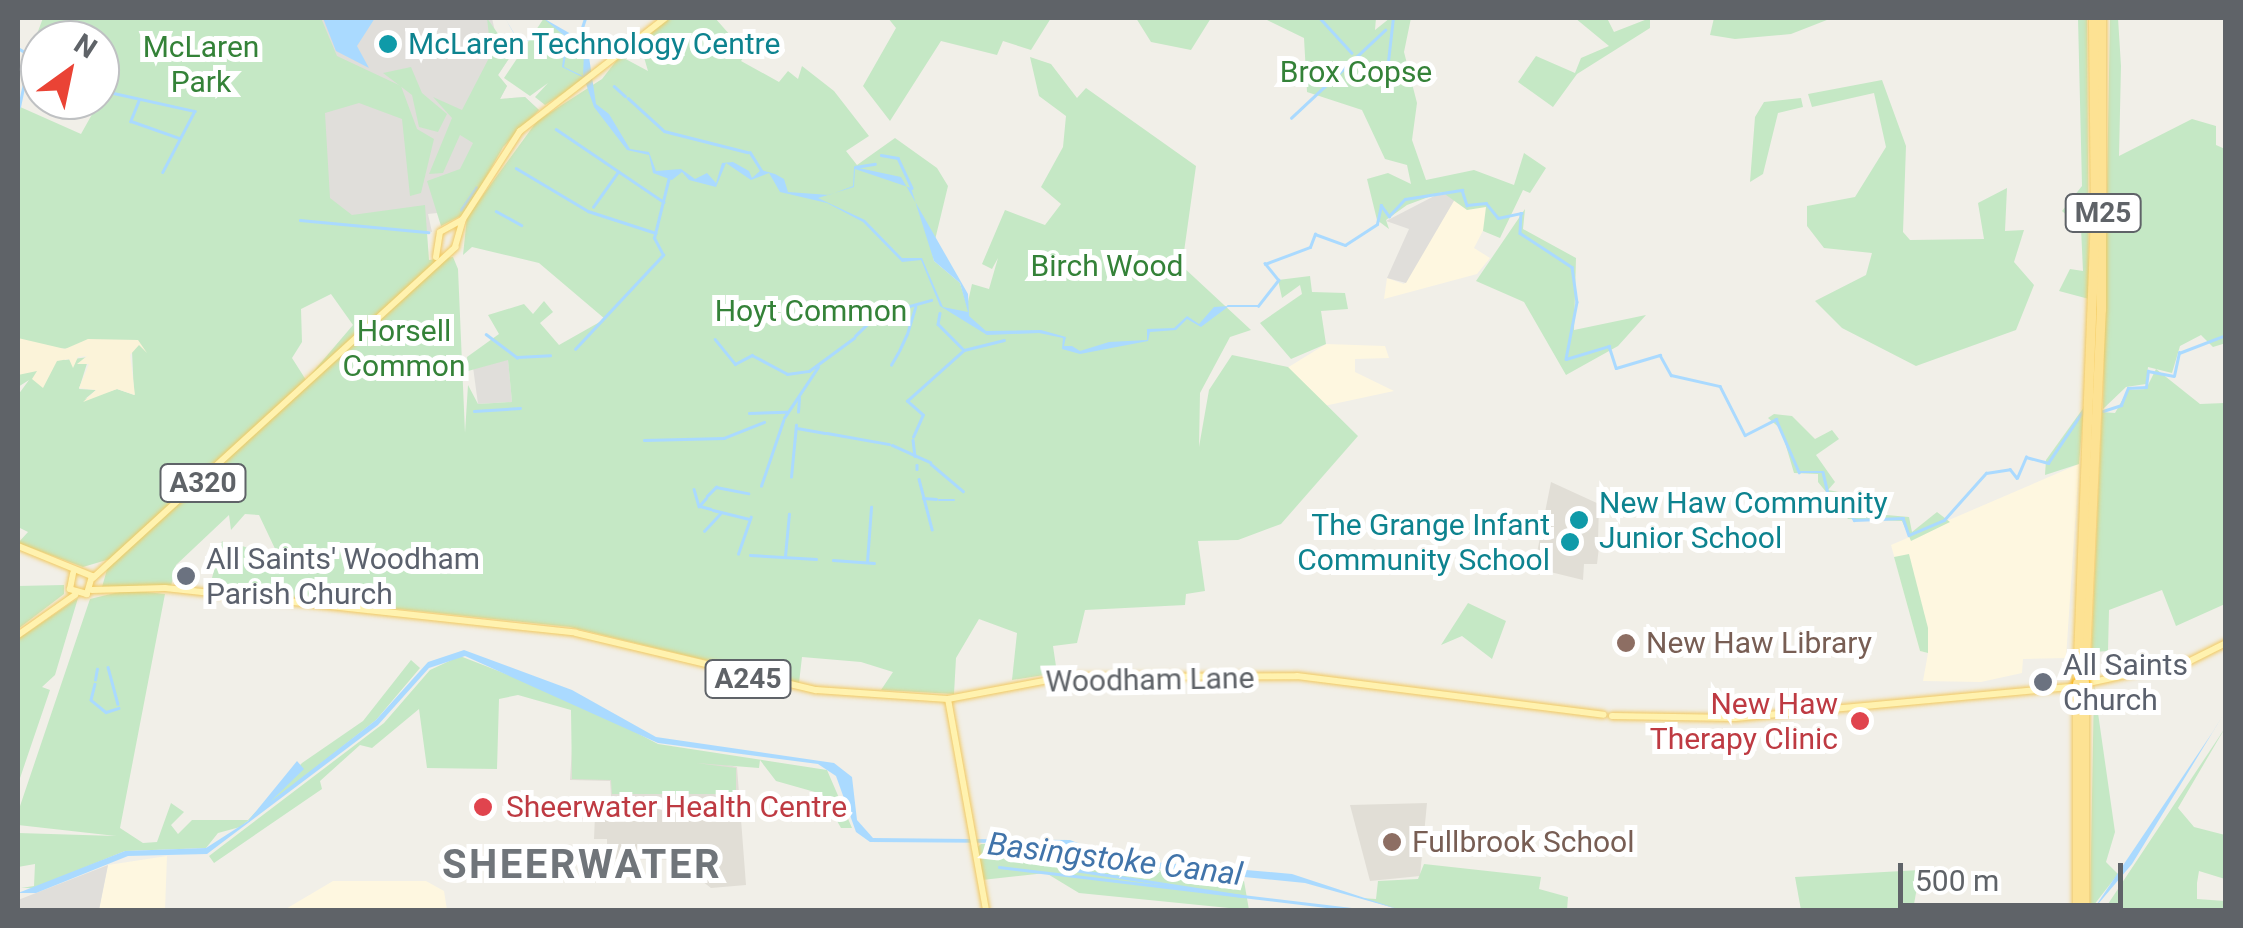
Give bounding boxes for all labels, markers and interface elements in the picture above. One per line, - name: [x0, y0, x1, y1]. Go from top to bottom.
- north arrow: [20, 20, 120, 120]
- place label: McLaren Technology Centre: [408, 26, 781, 62]
- text: N: [68, 27, 103, 65]
- park label: McLaren Park: [143, 29, 259, 100]
- marker: McLaren Technology Centre: [377, 33, 399, 55]
- park label: Brox Copse: [1280, 54, 1432, 90]
- road number: M25: [2063, 190, 2143, 236]
- park label: Birch Wood: [1031, 248, 1183, 284]
- park label: Hoyt Common: [715, 293, 907, 329]
- park label: Horsell Common: [343, 313, 465, 384]
- road number: A320: [158, 460, 248, 506]
- place label: New Haw Community Junior School: [1599, 485, 1888, 556]
- place label: The Grange Infant Community School: [1297, 507, 1550, 578]
- marker: New Haw Community Junior School: [1568, 509, 1590, 531]
- marker: The Grange Infant Community School: [1559, 531, 1581, 553]
- place label: All Saints' Woodham Parish Church: [206, 541, 480, 612]
- marker: All Saints' Woodham Parish Church: [175, 565, 197, 587]
- place label: New Haw Library: [1646, 625, 1872, 661]
- marker: New Haw Library: [1615, 632, 1637, 654]
- place label: All Saints Church: [2063, 647, 2188, 718]
- road number: A245: [703, 656, 793, 702]
- street label: Woodham Lane: [1045, 660, 1255, 700]
- marker: All Saints Church: [2032, 671, 2054, 693]
- place label: New Haw Therapy Clinic: [1650, 686, 1838, 756]
- marker: New Haw Therapy Clinic: [1847, 708, 1873, 734]
- place label: Sheerwater Health Centre: [506, 789, 847, 825]
- marker: Sheerwater Health Centre: [470, 794, 496, 820]
- water label: Basingstoke Canal: [985, 824, 1245, 894]
- place label: Fullbrook School: [1412, 824, 1635, 860]
- marker: Fullbrook School: [1381, 831, 1403, 853]
- district label: SHEERWATER: [442, 841, 722, 889]
- scale bar: [1903, 843, 2128, 905]
- text: 500 m: [1915, 863, 1999, 898]

